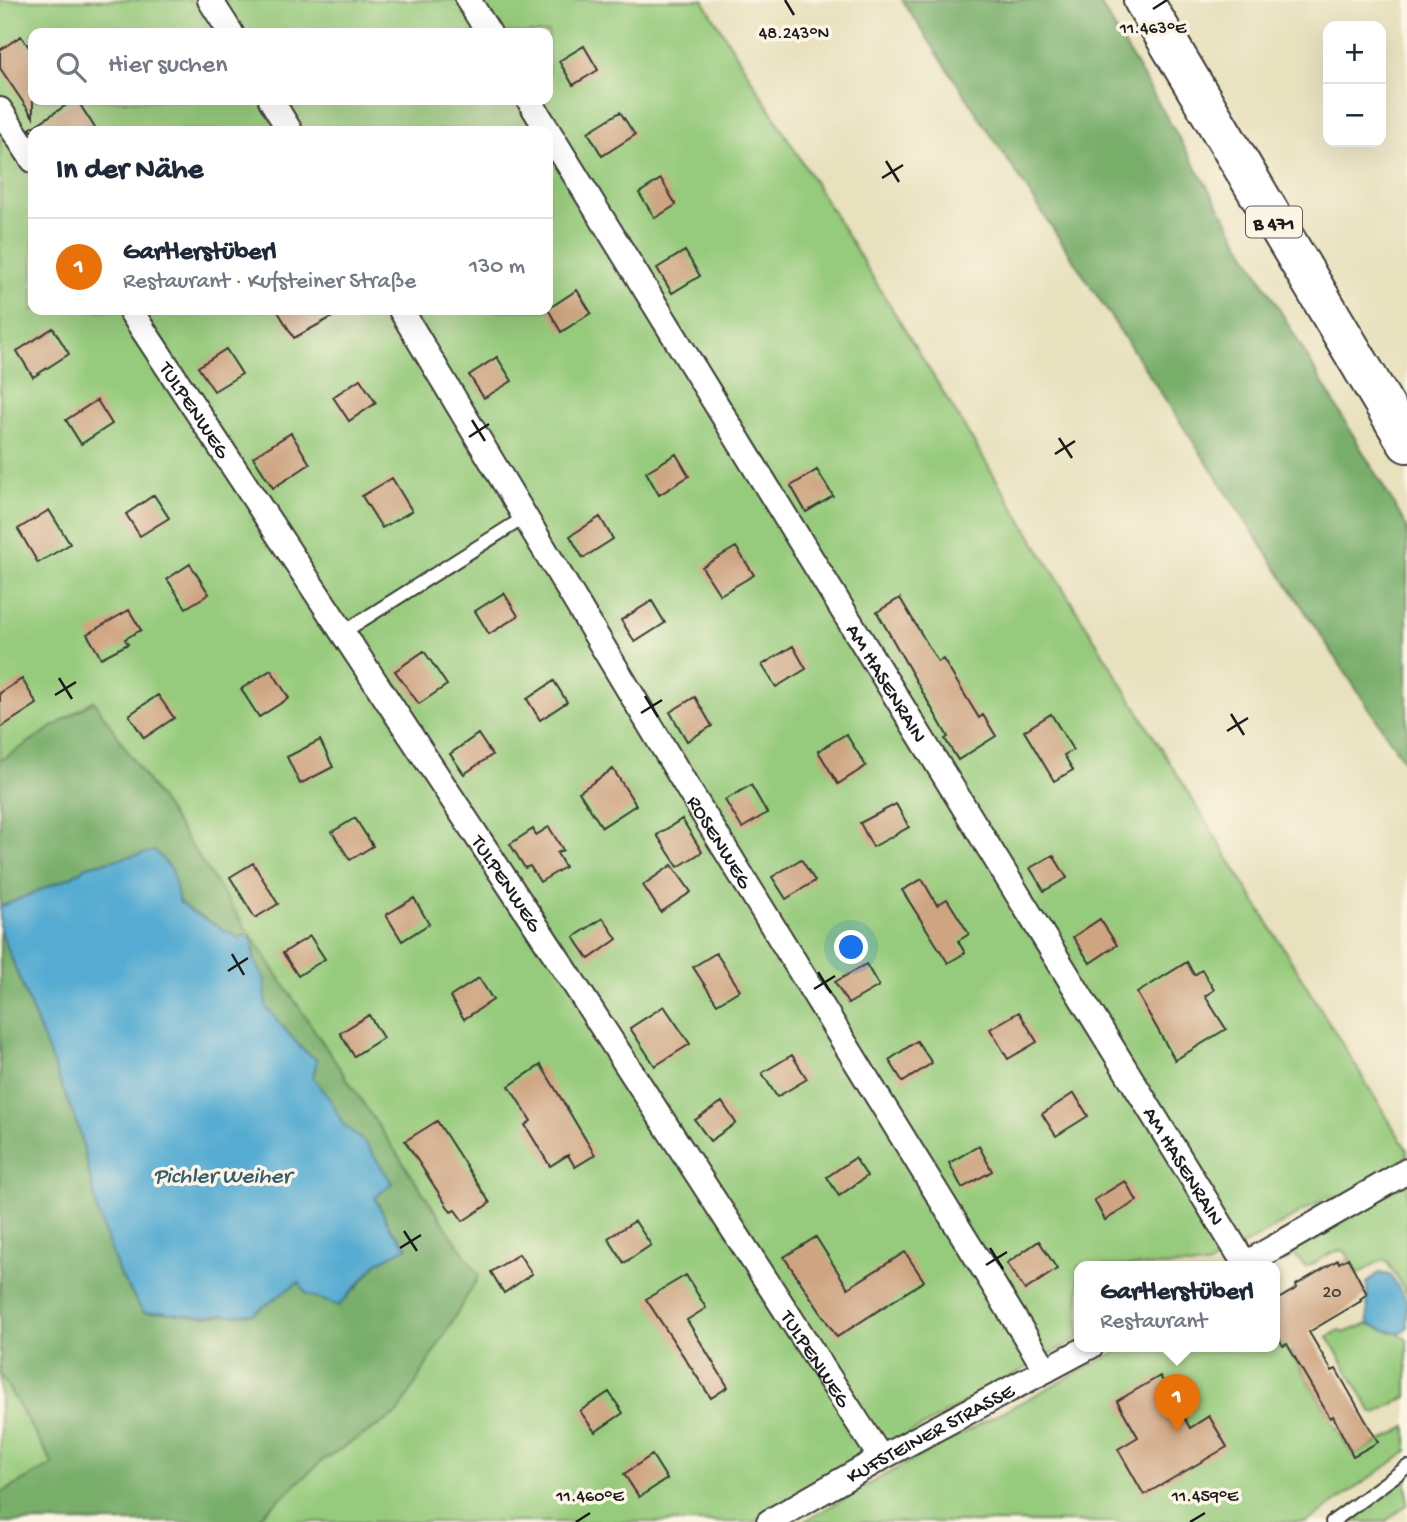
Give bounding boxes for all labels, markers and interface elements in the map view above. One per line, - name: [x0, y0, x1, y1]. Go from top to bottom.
- text: 11.463°E: [1119, 19, 1187, 40]
- map controls: [1323, 21, 1386, 147]
- button: +: [1323, 21, 1386, 84]
- text: 48.243°N: [759, 24, 829, 45]
- search box: [28, 28, 553, 105]
- icon: search: [52, 48, 90, 86]
- text: Hier suchen: [108, 51, 228, 82]
- button: −: [1323, 84, 1386, 147]
- text: In der Nähe: [56, 154, 203, 189]
- road number: B 471: [1246, 206, 1302, 238]
- text: Gartlerstüberl: [123, 238, 276, 269]
- text: 1: [74, 254, 84, 281]
- text: 130 m: [469, 254, 525, 281]
- text: Restaurant · Kufsteiner Straße: [123, 269, 416, 296]
- street label: TULPENWEG: [151, 357, 234, 465]
- street label: AM HASENRAIN: [838, 620, 930, 749]
- street label: ROSENWEG: [679, 792, 756, 895]
- street label: TULPENWEG: [463, 831, 546, 938]
- your location: [834, 930, 868, 964]
- street label: AM HASENRAIN: [1135, 1103, 1227, 1231]
- water label: Pichler Weiher: [153, 1164, 295, 1191]
- popup: [1074, 1261, 1280, 1352]
- text: Gartlerstüberl: [1100, 1278, 1254, 1309]
- house number: 20: [1322, 1283, 1342, 1304]
- street label: TULPENWEG: [772, 1306, 854, 1414]
- text: Restaurant: [1100, 1309, 1207, 1336]
- pin: 1: [1154, 1374, 1200, 1432]
- street label: KUFSTEINER STRASSE: [843, 1380, 1020, 1491]
- text: 11.460°E: [555, 1487, 624, 1508]
- text: 11.459°E: [1171, 1487, 1239, 1508]

